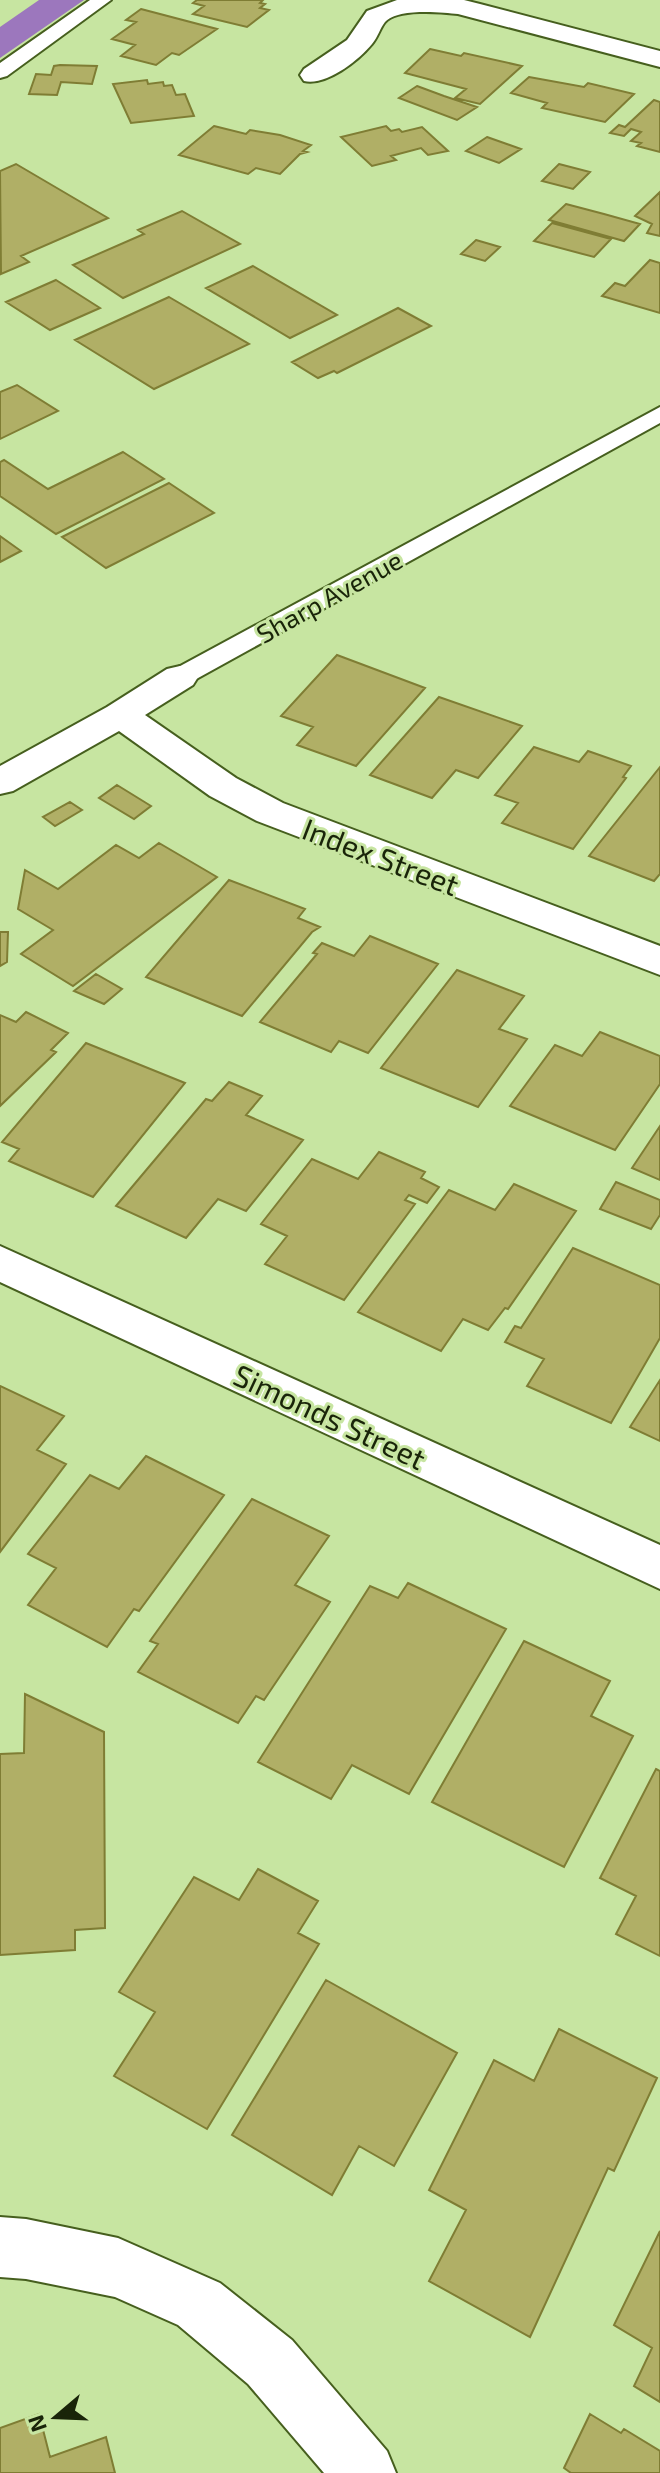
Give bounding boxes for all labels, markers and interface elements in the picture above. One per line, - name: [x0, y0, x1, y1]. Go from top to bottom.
- street label: Sharp Avenue: [251, 543, 407, 649]
- street label: Index Street: [298, 810, 464, 902]
- street label: Simonds Street: [228, 1356, 432, 1476]
- north arrow: [16, 2377, 96, 2457]
- text: N: [21, 2412, 51, 2436]

